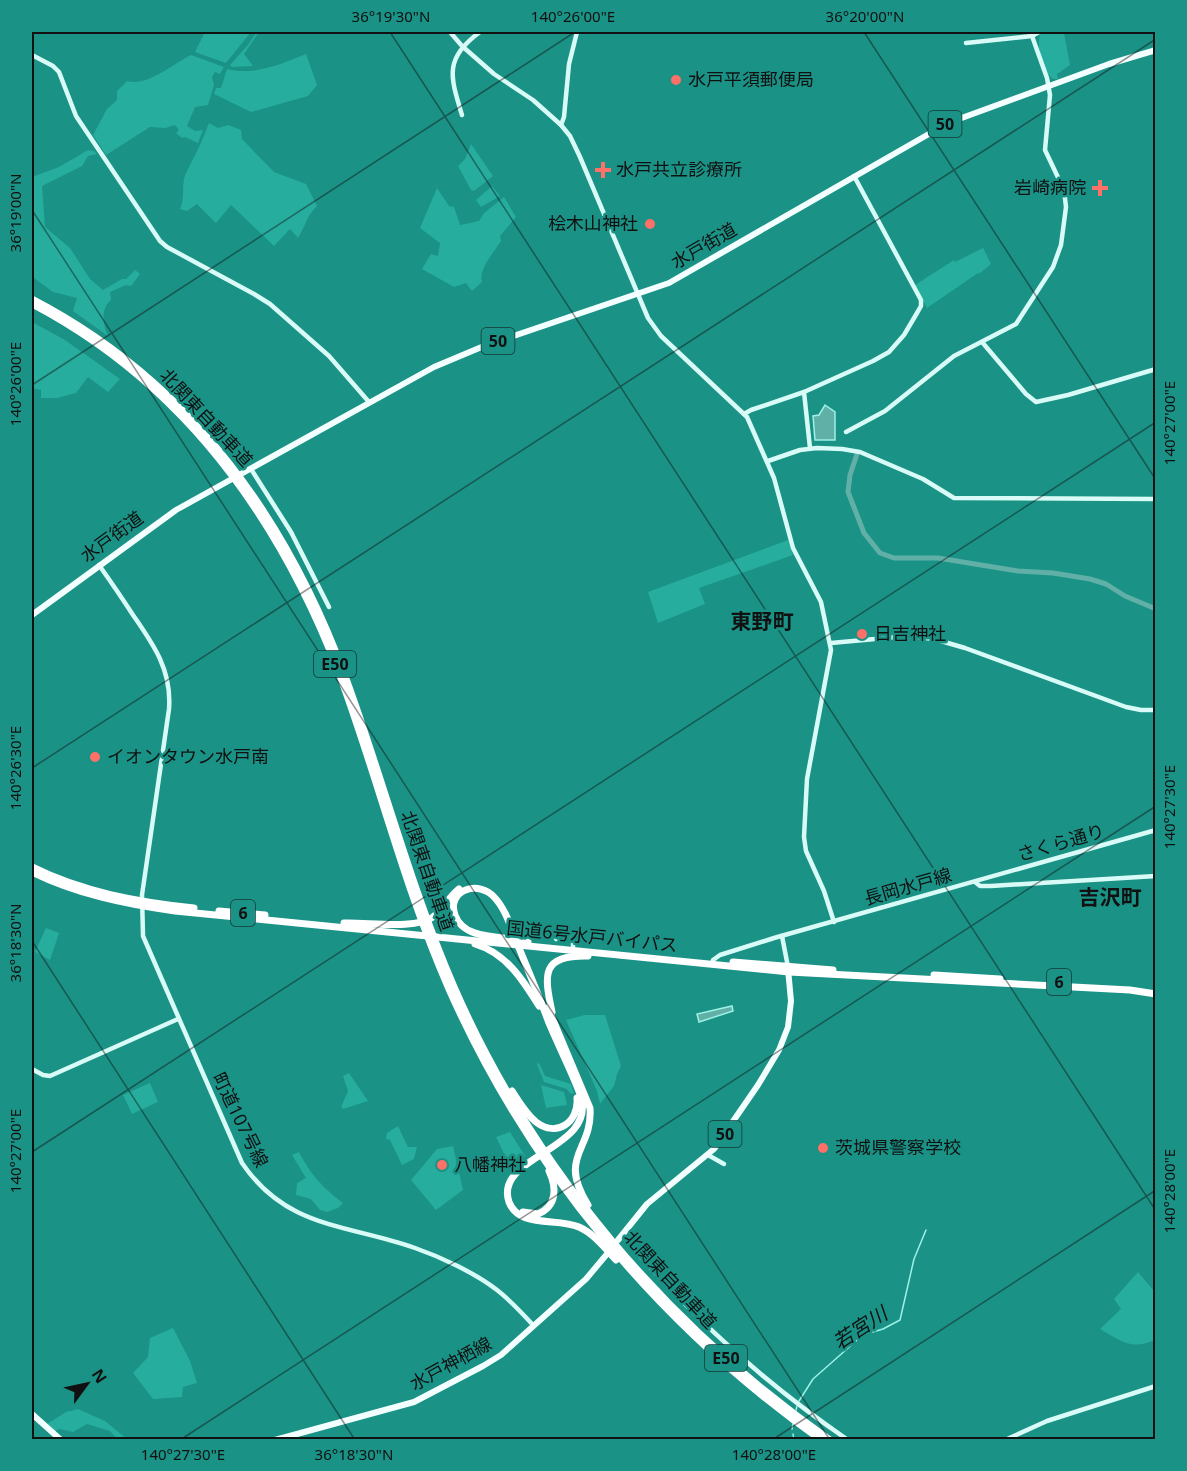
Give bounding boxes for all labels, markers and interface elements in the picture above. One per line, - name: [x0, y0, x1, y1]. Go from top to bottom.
- text: 36°19'30"N: [352, 6, 430, 26]
- text: 140°26'00"E: [531, 6, 615, 26]
- text: 36°20'00"N: [826, 6, 904, 26]
- place label: 水戸平須郵便局: [688, 67, 814, 91]
- marker: 水戸平須郵便局: [669, 73, 683, 87]
- road number: 50: [928, 111, 962, 137]
- place label: 水戸共立診療所: [616, 157, 742, 181]
- marker: 水戸共立診療所: [594, 161, 612, 179]
- text: 36°19'00"N: [5, 174, 25, 252]
- place label: 岩崎病院: [1014, 175, 1086, 199]
- marker: 岩崎病院: [1091, 179, 1109, 197]
- place label: 桧木山神社: [548, 211, 638, 235]
- marker: 桧木山神社: [643, 217, 657, 231]
- street label: 水戸街道: [666, 217, 741, 274]
- road number: 50: [482, 328, 514, 354]
- text: 140°26'00"E: [5, 342, 25, 426]
- street label: 北関東自動車道: [155, 363, 258, 472]
- text: 140°27'00"E: [1159, 381, 1179, 465]
- street label: 水戸街道: [75, 505, 148, 567]
- district label: 東野町: [731, 607, 794, 635]
- place label: 日吉神社: [874, 621, 946, 645]
- marker: 日吉神社: [855, 627, 869, 641]
- road number: E50: [314, 651, 356, 677]
- text: 140°26'30"E: [5, 726, 25, 810]
- place label: イオンタウン水戸南: [107, 744, 269, 768]
- marker: イオンタウン水戸南: [88, 750, 102, 764]
- text: 140°27'30"E: [1159, 765, 1179, 849]
- street label: 北関東自動車道: [396, 807, 460, 934]
- street label: さくら通り: [1014, 818, 1107, 866]
- street label: 長岡水戸線: [861, 862, 954, 910]
- district label: 吉沢町: [1079, 883, 1142, 911]
- road number: 6: [231, 900, 255, 926]
- text: 36°18'30"N: [5, 904, 25, 982]
- street label: 国道6号水戸バイパス: [505, 915, 679, 957]
- road number: 6: [1047, 969, 1071, 995]
- street label: 町道107号線: [208, 1068, 274, 1171]
- text: 140°27'00"E: [5, 1109, 25, 1193]
- road number: 50: [708, 1121, 742, 1147]
- place label: 茨城県警察学校: [835, 1135, 961, 1159]
- marker: 茨城県警察学校: [816, 1141, 830, 1155]
- text: 140°28'00"E: [1159, 1149, 1179, 1233]
- place label: 八幡神社: [454, 1152, 526, 1176]
- marker: 八幡神社: [435, 1158, 449, 1172]
- street label: 北関東自動車道: [619, 1225, 722, 1334]
- water label: 若宮川: [827, 1299, 894, 1355]
- street label: 水戸神栖線: [405, 1331, 496, 1395]
- road number: E50: [705, 1345, 747, 1371]
- north arrow: [57, 1354, 117, 1414]
- text: N: [87, 1364, 112, 1387]
- text: 140°27'30"E: [141, 1444, 225, 1464]
- text: 36°18'30"N: [315, 1444, 393, 1464]
- text: 140°28'00"E: [732, 1444, 816, 1464]

